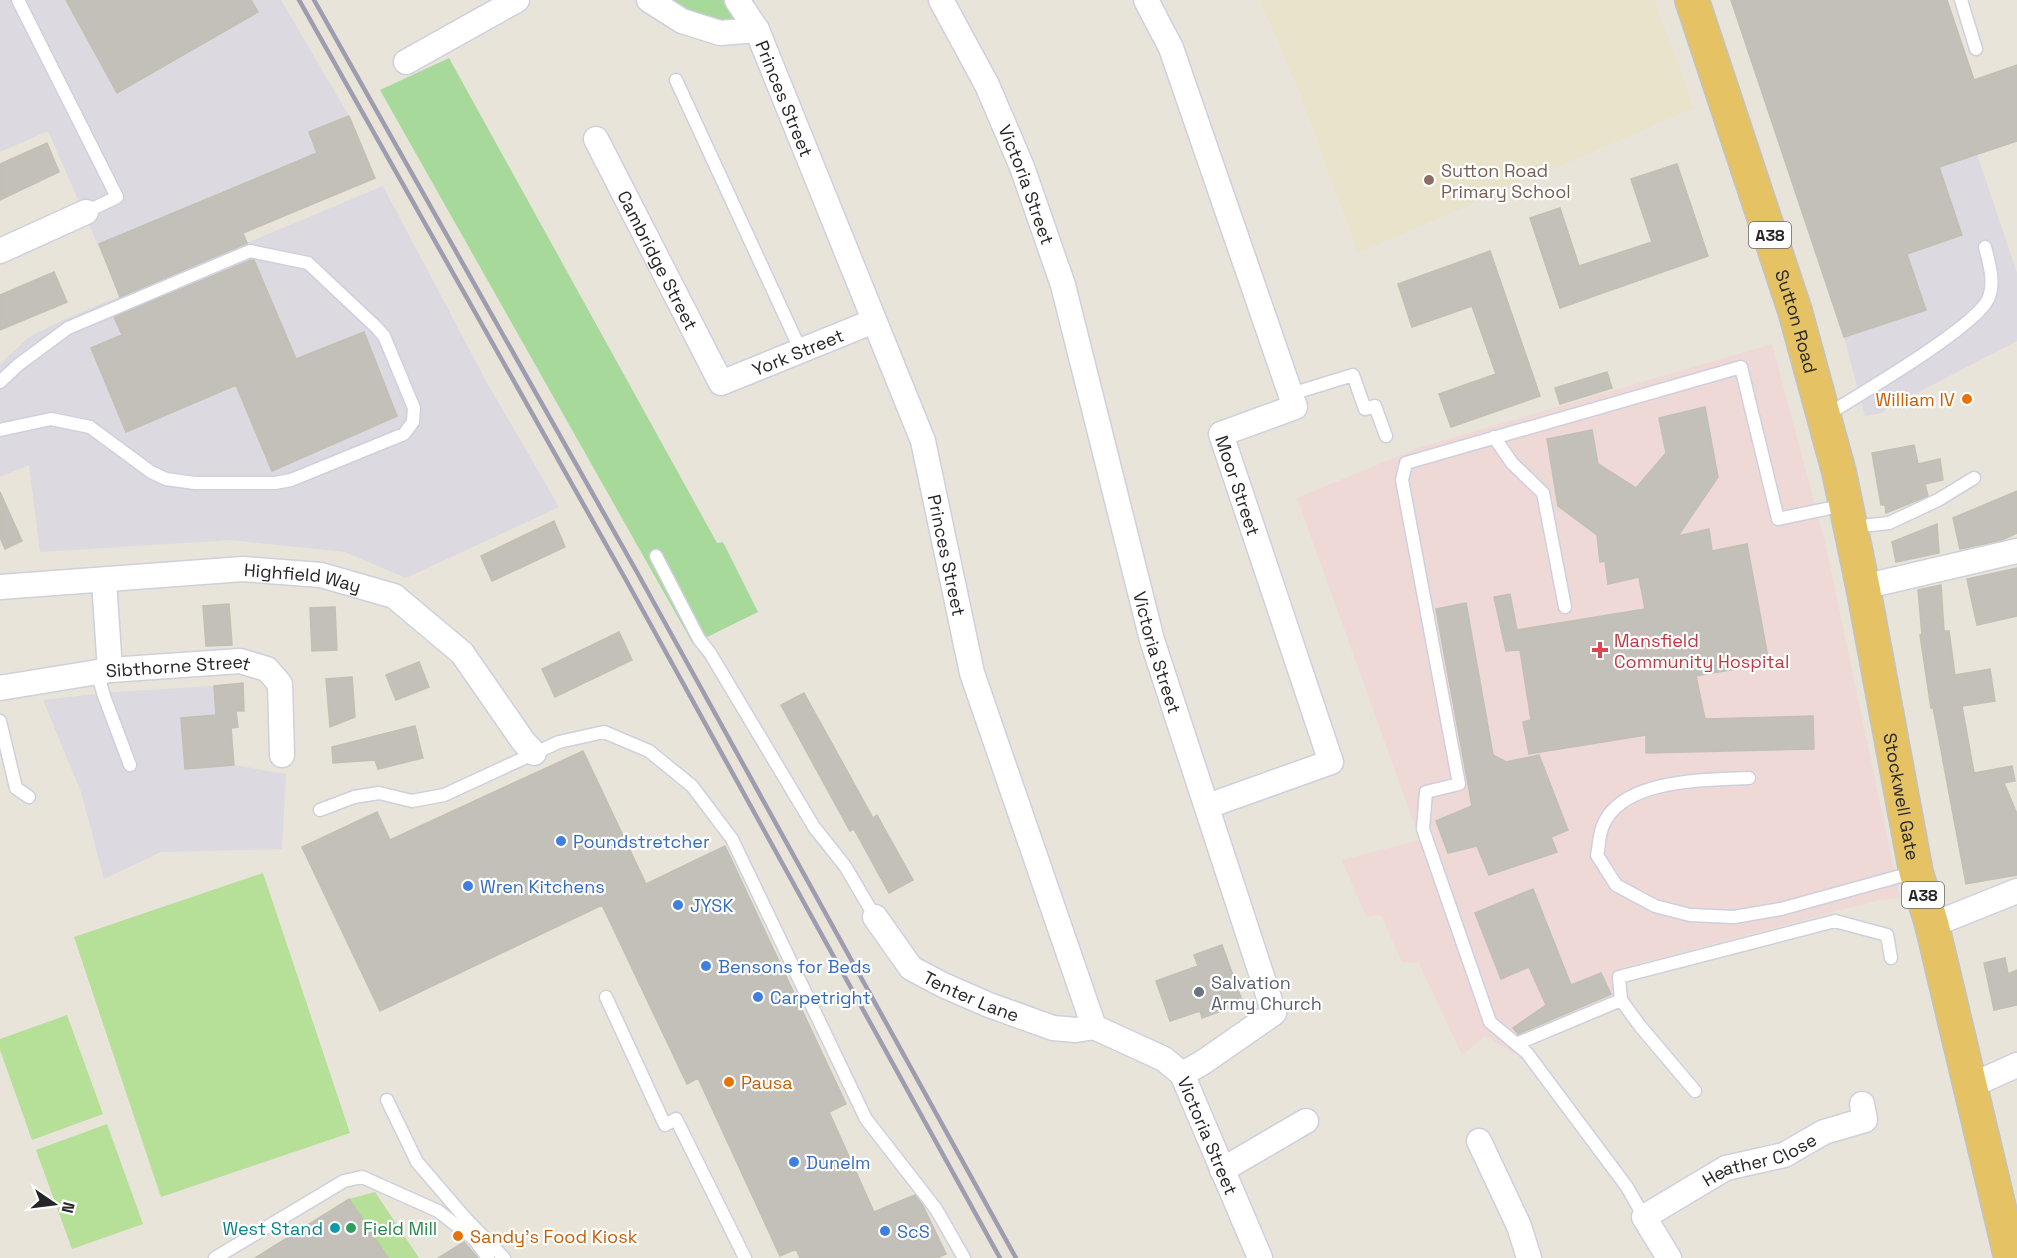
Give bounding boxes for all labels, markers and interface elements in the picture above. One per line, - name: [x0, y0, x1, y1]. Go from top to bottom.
- street label: Princes Street: [751, 37, 819, 160]
- street label: Victoria Street: [994, 121, 1060, 248]
- place label: Sutton Road Primary School: [1441, 159, 1571, 203]
- marker: Sutton Road Primary School: [1422, 173, 1436, 187]
- street label: Cambridge Street: [613, 186, 703, 334]
- road number: A38: [1749, 222, 1791, 248]
- street label: Sutton Road: [1771, 266, 1823, 376]
- street label: York Street: [749, 323, 847, 381]
- place label: William IV: [1876, 388, 1955, 411]
- marker: William IV: [1960, 392, 1974, 406]
- street label: Moor Street: [1211, 432, 1266, 539]
- street label: Princes Street: [923, 492, 971, 618]
- street label: Highfield Way: [243, 558, 364, 597]
- street label: Victoria Street: [1129, 589, 1187, 716]
- place label: Mansfield Community Hospital: [1614, 629, 1789, 673]
- marker: Mansfield Community Hospital: [1591, 641, 1609, 659]
- street label: Sibthorne Street: [105, 649, 254, 682]
- street label: Stockwell Gate: [1879, 731, 1925, 862]
- place label: Poundstretcher: [573, 830, 710, 853]
- marker: Poundstretcher: [554, 834, 568, 848]
- place label: Wren Kitchens: [480, 875, 605, 898]
- marker: Wren Kitchens: [461, 879, 475, 893]
- road number: A38: [1902, 882, 1944, 908]
- place label: JYSK: [690, 894, 733, 917]
- marker: JYSK: [671, 898, 685, 912]
- place label: Bensons for Beds: [718, 955, 871, 978]
- marker: Bensons for Beds: [699, 959, 713, 973]
- street label: Tenter Lane: [919, 965, 1022, 1026]
- place label: Salvation Army Church: [1211, 971, 1322, 1015]
- marker: Salvation Army Church: [1192, 985, 1206, 999]
- place label: Carpetright: [770, 986, 871, 1009]
- marker: Carpetright: [751, 990, 765, 1004]
- place label: Pausa: [741, 1071, 793, 1094]
- street label: Victoria Street: [1173, 1073, 1243, 1198]
- marker: Pausa: [722, 1075, 736, 1089]
- street label: Heather Close: [1698, 1127, 1820, 1191]
- place label: Dunelm: [806, 1151, 871, 1174]
- marker: Dunelm: [787, 1155, 801, 1169]
- north arrow: [24, 1174, 84, 1234]
- text: N: [57, 1200, 80, 1215]
- place label: West Stand: [222, 1217, 323, 1240]
- place label: Field Mill: [363, 1217, 437, 1240]
- place label: ScS: [897, 1220, 930, 1243]
- marker: West Stand: [328, 1221, 342, 1235]
- marker: Field Mill: [344, 1221, 358, 1235]
- marker: ScS: [878, 1224, 892, 1238]
- place label: Sandy's Food Kiosk: [470, 1225, 638, 1248]
- marker: Sandy's Food Kiosk: [451, 1229, 465, 1243]

